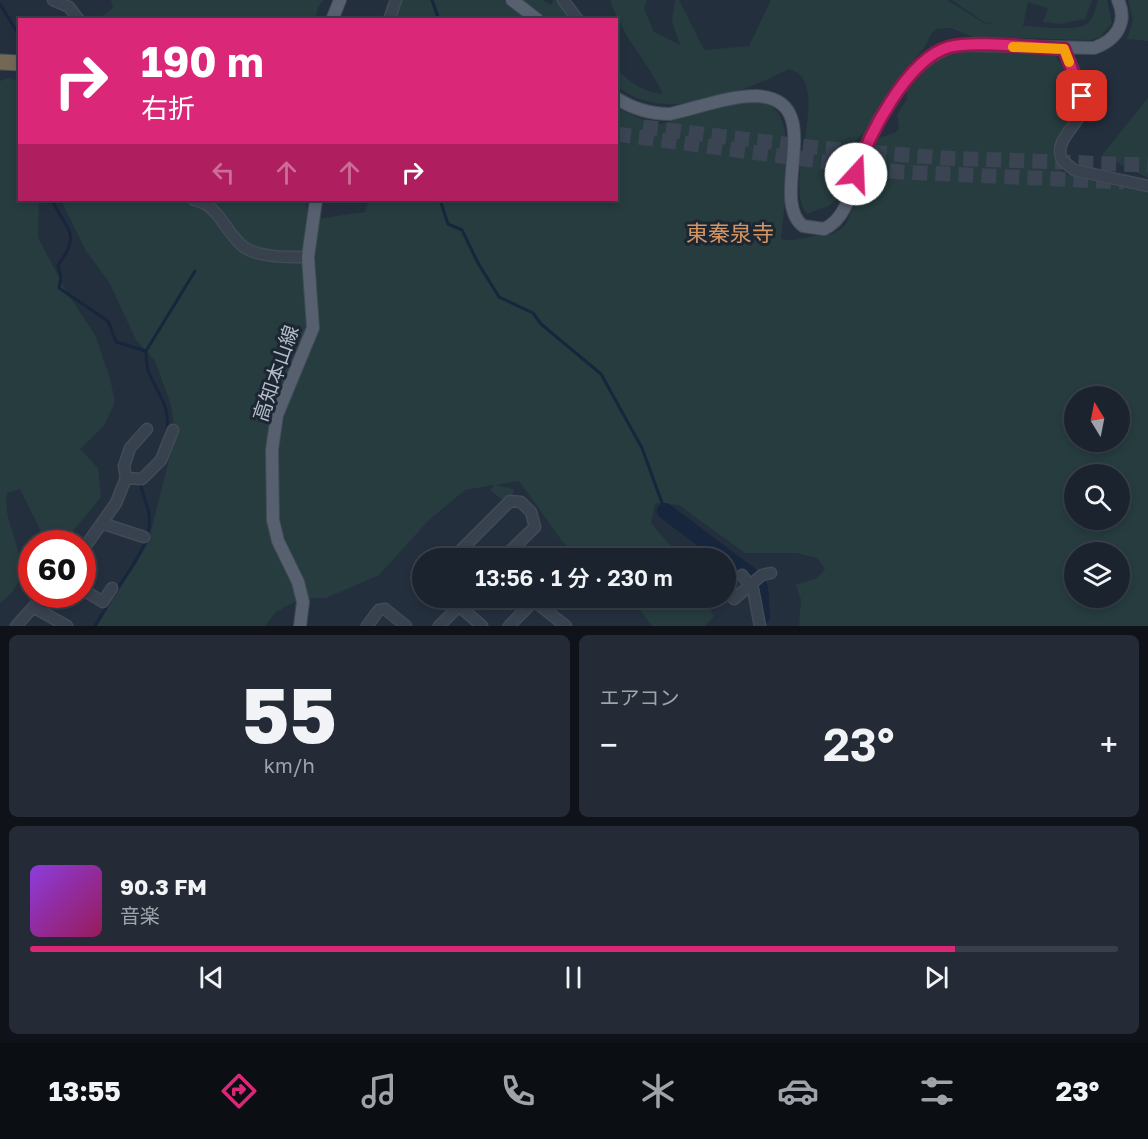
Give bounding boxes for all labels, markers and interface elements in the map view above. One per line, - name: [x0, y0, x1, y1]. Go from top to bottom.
- text: 190 m: [141, 36, 264, 86]
- icon: right: [42, 42, 120, 120]
- pin: [1056, 70, 1107, 121]
- icon: arrive: [1065, 79, 1098, 112]
- text: 右折: [141, 92, 195, 124]
- position arrow: [824, 142, 888, 206]
- icon: left: [207, 156, 240, 189]
- icon: ahead: [270, 156, 303, 189]
- icon: ahead: [333, 156, 366, 189]
- icon: right: [396, 156, 429, 189]
- district label: 東秦泉寺: [686, 219, 774, 246]
- street label: 高知本山線: [247, 322, 303, 424]
- north arrow: [1064, 386, 1130, 452]
- map controls: [1064, 386, 1130, 608]
- button: search: [1064, 464, 1130, 530]
- speed limit sign: 60: [18, 530, 96, 608]
- button: layers: [1064, 542, 1130, 608]
- text: 13:56 · 1 分 · 230 m: [475, 564, 673, 591]
- text: 55: [242, 667, 337, 760]
- text: エアコン: [600, 685, 680, 709]
- text: 23°: [823, 717, 895, 771]
- text: −: [600, 725, 618, 764]
- text: +: [1100, 725, 1118, 764]
- text: km/h: [264, 753, 315, 777]
- text: 90.3 FM: [120, 873, 207, 900]
- text: 音楽: [120, 903, 160, 927]
- icon: previous: [195, 961, 228, 994]
- icon: pause: [557, 961, 590, 994]
- icon: next: [920, 961, 953, 994]
- icon: directions: [218, 1070, 260, 1112]
- icon: music: [358, 1070, 400, 1112]
- icon: phone: [497, 1070, 539, 1112]
- icon: climate: [637, 1070, 679, 1112]
- icon: car: [777, 1070, 819, 1112]
- icon: filters: [916, 1070, 958, 1112]
- text: 13:55: [49, 1075, 121, 1107]
- text: 23°: [1056, 1075, 1099, 1107]

